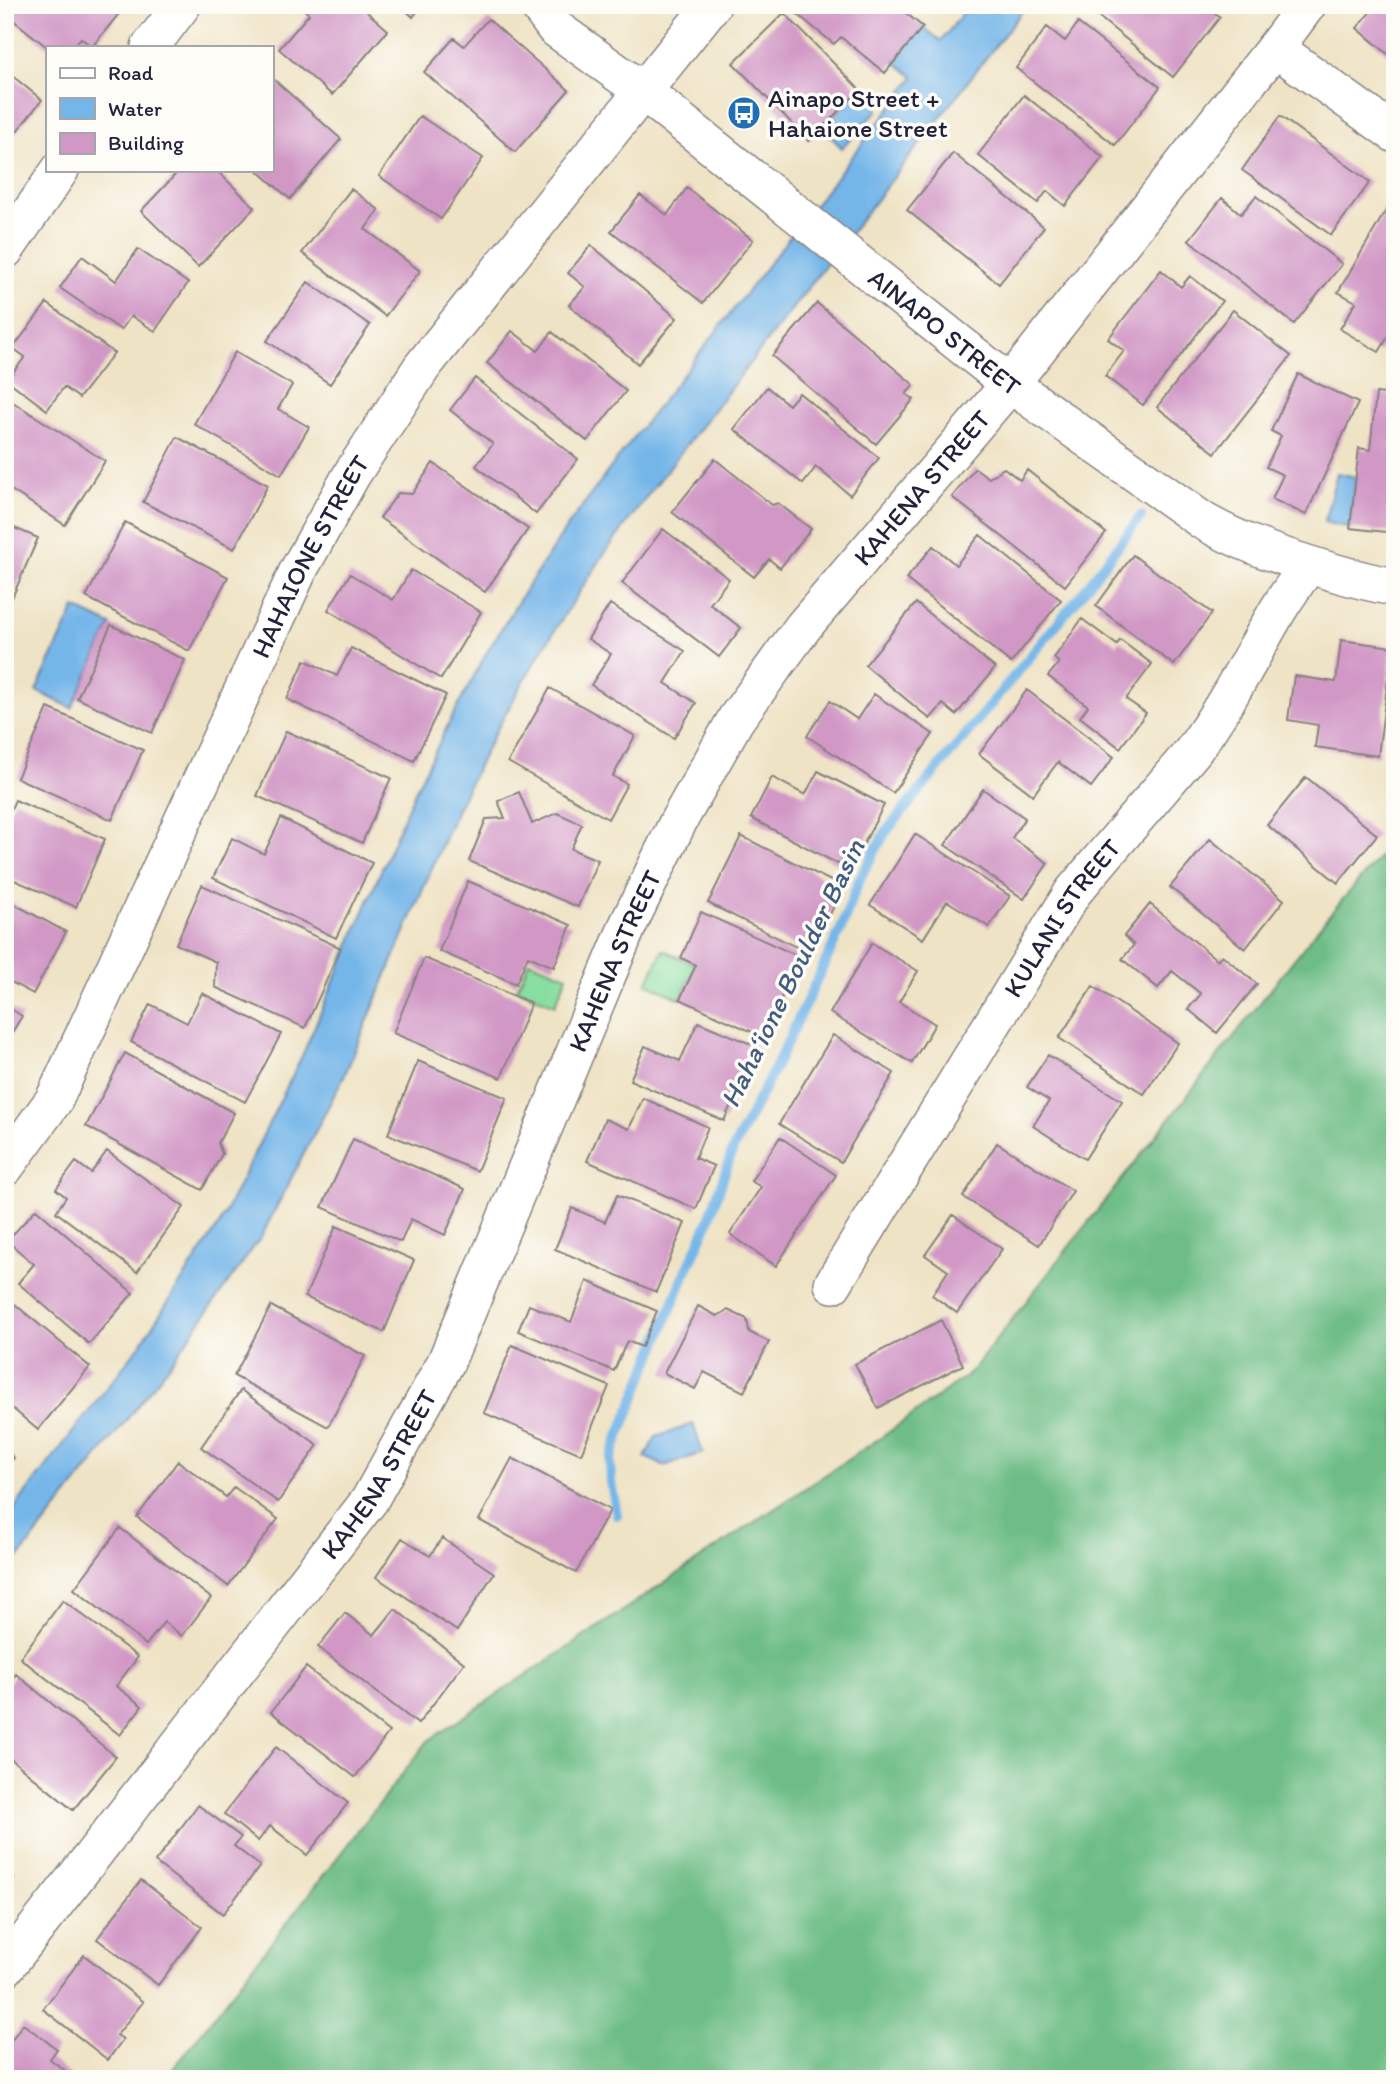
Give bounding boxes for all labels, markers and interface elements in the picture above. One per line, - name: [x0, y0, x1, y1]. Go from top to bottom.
- legend: [46, 46, 273, 172]
- text: Road: [108, 60, 154, 85]
- place label: Ainapo Street + Hahaione Street: [768, 82, 948, 144]
- bus stop icon: Ainapo Street + Hahaione Street: [725, 94, 763, 132]
- text: Water: [108, 96, 162, 121]
- text: Building: [108, 130, 184, 155]
- street label: AINAPO STREET: [862, 261, 1027, 403]
- street label: KAHENA STREET: [846, 403, 997, 572]
- street label: HAHAIONE STREET: [244, 448, 376, 663]
- street label: KULANI STREET: [996, 832, 1128, 1003]
- water label: Haha‘ione Boulder Basin: [712, 833, 872, 1112]
- street label: KAHENA STREET: [561, 865, 668, 1056]
- street label: KAHENA STREET: [314, 1383, 444, 1566]

